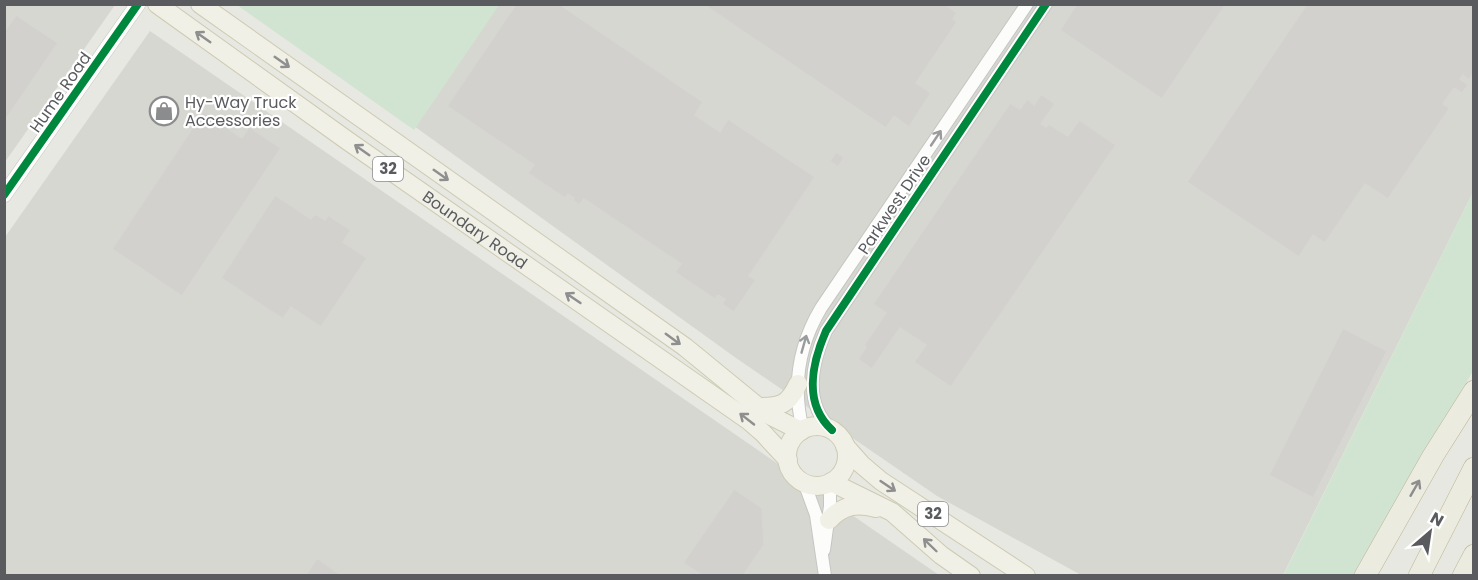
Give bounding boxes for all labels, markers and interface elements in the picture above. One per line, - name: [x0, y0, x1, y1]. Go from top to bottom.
- one-way arrow: [195, 31, 211, 43]
- street label: Hume Road: [24, 47, 97, 137]
- one-way arrow: [273, 56, 289, 68]
- place label: Hy-Way Truck Accessories: [185, 91, 297, 132]
- shop icon: Hy-Way Truck Accessories: [148, 95, 180, 127]
- one-way arrow: [930, 130, 942, 146]
- one-way arrow: [354, 144, 370, 156]
- street label: Parkwest Drive: [852, 150, 936, 259]
- road number: 32: [373, 157, 403, 181]
- one-way arrow: [433, 169, 449, 181]
- street label: Boundary Road: [418, 185, 532, 275]
- one-way arrow: [565, 292, 582, 304]
- one-way arrow: [665, 333, 681, 345]
- one-way arrow: [799, 335, 810, 354]
- one-way arrow: [739, 413, 755, 426]
- one-way arrow: [879, 480, 895, 492]
- one-way arrow: [1409, 480, 1421, 497]
- road number: 32: [918, 502, 948, 526]
- north arrow: [1400, 502, 1460, 562]
- text: N: [1426, 506, 1448, 532]
- one-way arrow: [923, 538, 938, 553]

